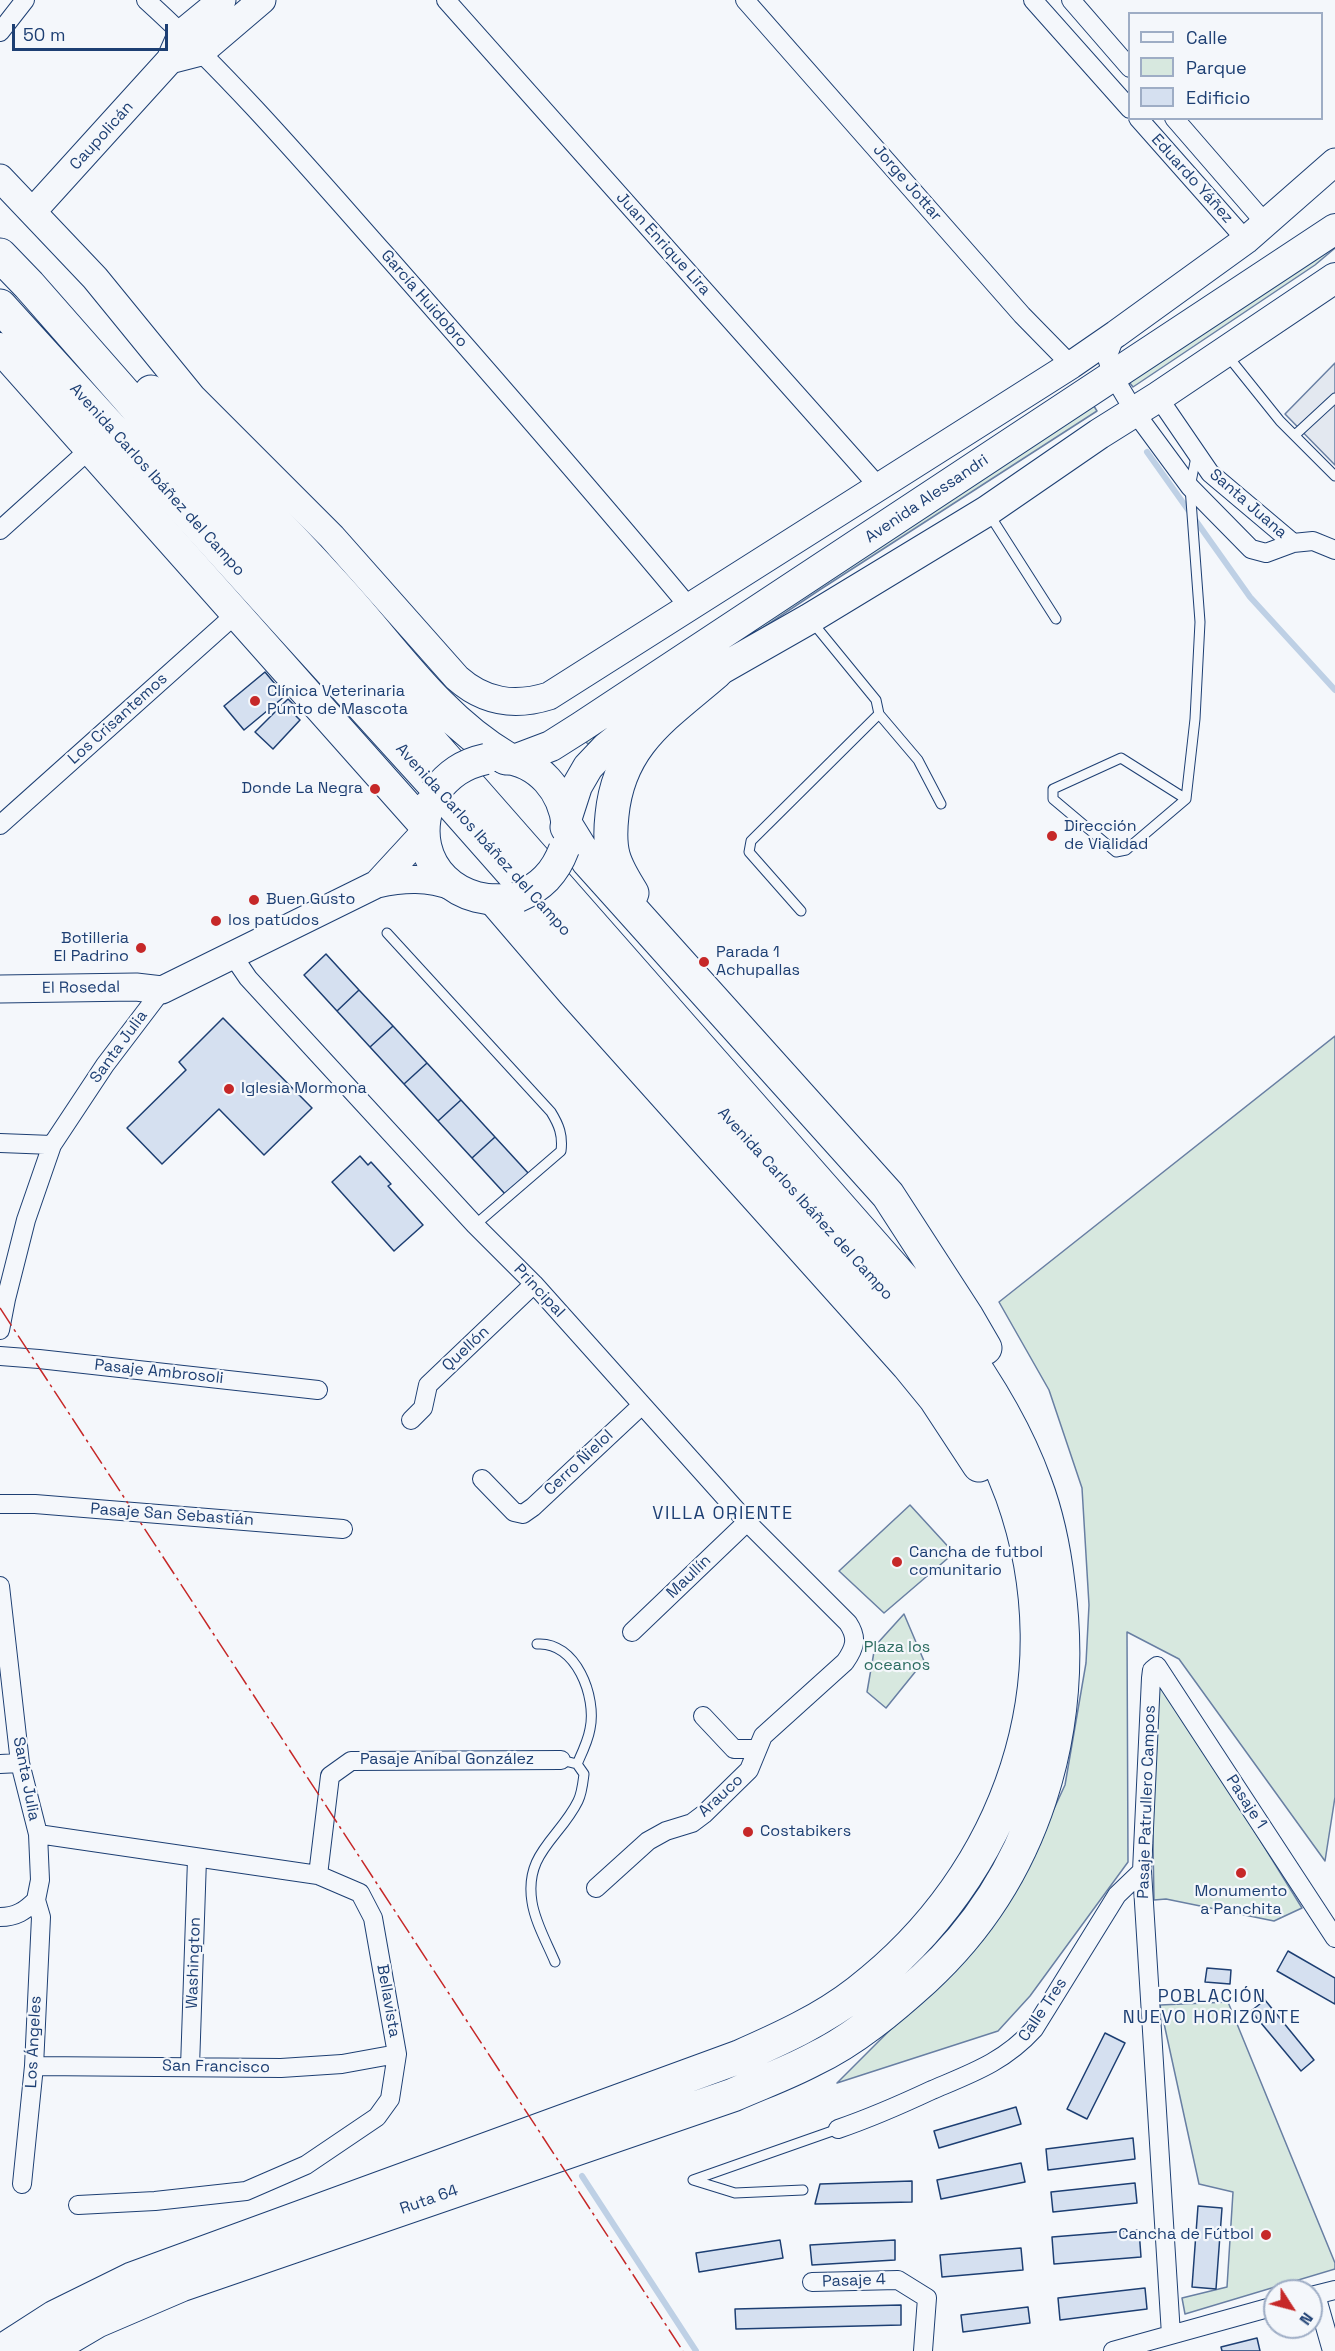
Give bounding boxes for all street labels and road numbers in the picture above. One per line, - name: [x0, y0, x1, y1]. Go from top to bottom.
- street label: Caupolicán: [66, 98, 138, 174]
- street label: Eduardo Yáñez: [1147, 130, 1237, 228]
- street label: Jorge Jottar: [869, 141, 945, 225]
- street label: Juan Enrique Lira: [612, 189, 714, 299]
- street label: García Huidobro: [377, 246, 471, 352]
- street label: Avenida Carlos Ibáñez del Campo: [65, 380, 249, 580]
- street label: Avenida Alessandri: [862, 451, 992, 547]
- street label: Santa Juana: [1205, 465, 1291, 543]
- street label: Los Crisantemos: [64, 669, 172, 769]
- street label: Avenida Carlos Ibáñez del Campo: [391, 740, 575, 940]
- street label: El Rosedal: [42, 978, 120, 998]
- street label: Santa Julia: [86, 1007, 152, 1087]
- street label: Avenida Carlos Ibáñez del Campo: [713, 1104, 897, 1304]
- street label: Principal: [509, 1260, 569, 1322]
- street label: Quellón: [438, 1322, 494, 1376]
- street label: Pasaje Ambrosoli: [94, 1356, 224, 1388]
- street label: Cerro Ñielol: [541, 1426, 617, 1500]
- street label: Pasaje San Sebastián: [90, 1500, 254, 1530]
- street label: Maullín: [663, 1551, 715, 1603]
- street label: Pasaje Patrullero Campos: [1134, 1705, 1160, 1899]
- street label: Santa Julia: [8, 1735, 44, 1823]
- street label: Pasaje Aníbal González: [360, 1750, 534, 1770]
- street label: Arauco: [695, 1771, 747, 1821]
- street label: Pasaje 1: [1222, 1771, 1270, 1833]
- street label: Washington: [183, 1917, 205, 2009]
- street label: Bellavista: [372, 1963, 404, 2039]
- street label: Calle Tres: [1015, 1974, 1071, 2046]
- street label: Los Ángeles: [22, 1995, 46, 2089]
- street label: San Francisco: [162, 2056, 270, 2078]
- street label: Ruta 64: [397, 2181, 461, 2219]
- street label: Pasaje 4: [822, 2270, 886, 2292]

